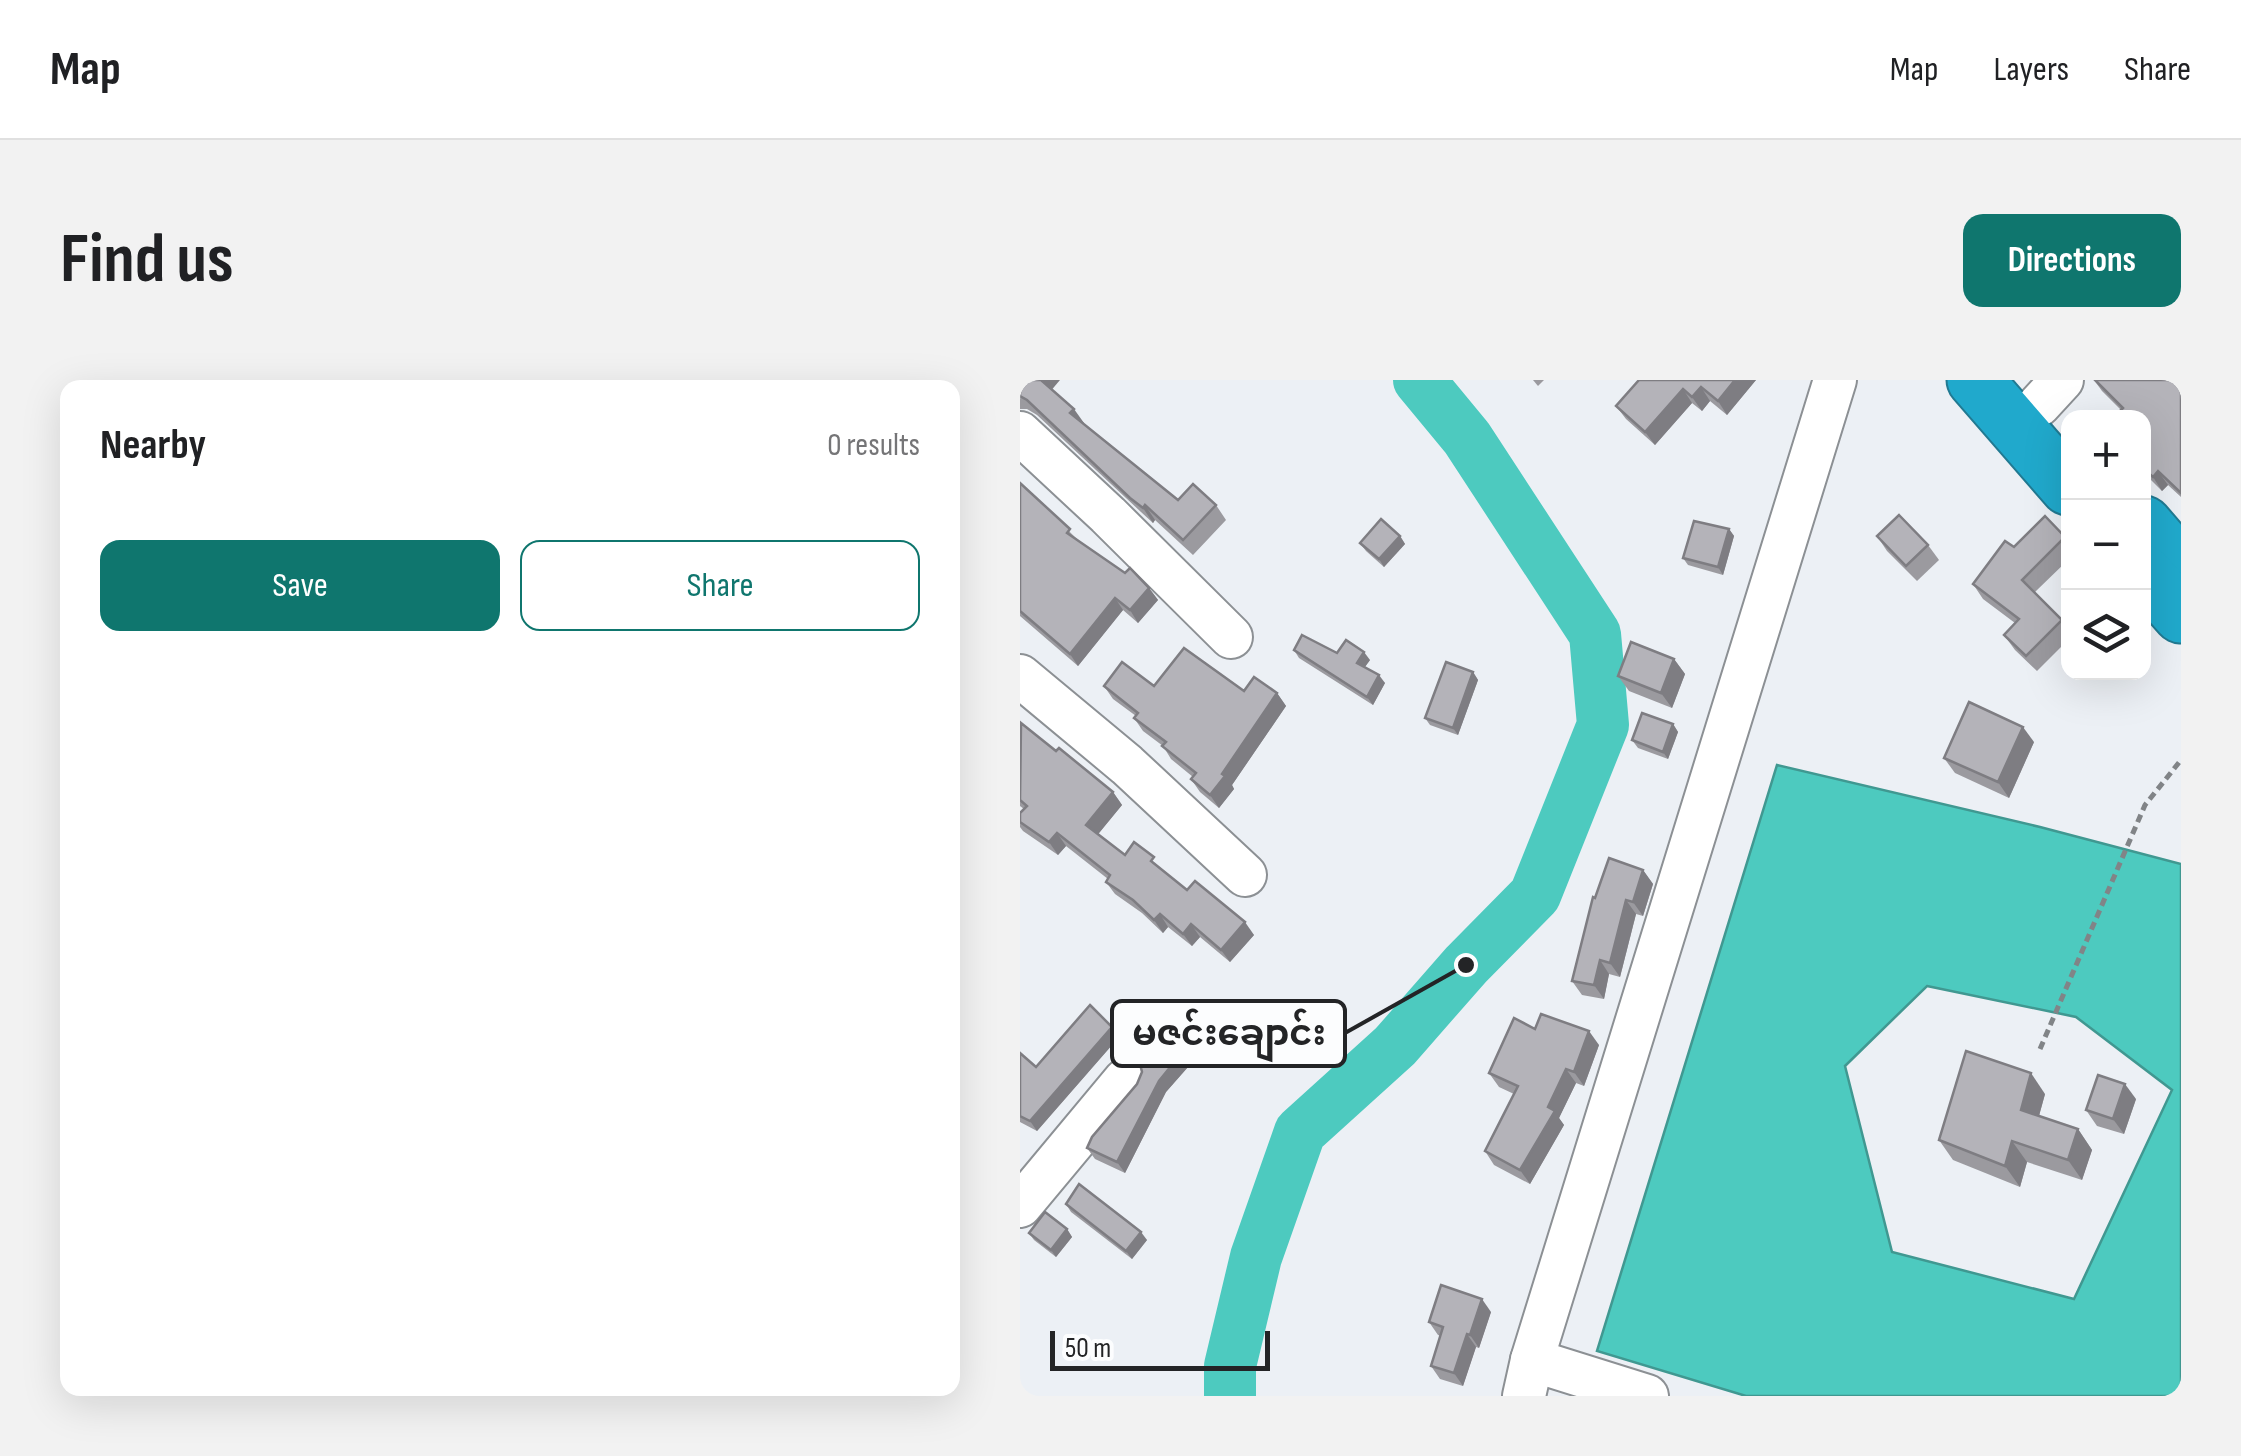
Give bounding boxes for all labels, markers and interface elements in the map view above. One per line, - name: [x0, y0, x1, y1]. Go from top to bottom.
- text: Map: [50, 41, 121, 98]
- text: Map: [1890, 48, 1938, 91]
- text: Layers: [1993, 48, 2069, 91]
- text: Share: [2124, 48, 2191, 91]
- button: Directions: [1963, 214, 2181, 307]
- text: Find us: [60, 218, 234, 302]
- map controls: [2061, 410, 2151, 680]
- button: +: [2061, 410, 2151, 500]
- text: Nearby: [100, 420, 206, 471]
- text: 0 results: [827, 426, 920, 465]
- button: −: [2061, 500, 2151, 590]
- button: Save: [100, 540, 500, 631]
- button: Share: [520, 540, 920, 631]
- button: layers: [2061, 590, 2151, 680]
- callout: မဇင်းချောင်း: [1112, 1001, 1345, 1066]
- text: မဇင်းချောင်း: [1132, 1008, 1326, 1063]
- scale bar: [1050, 1326, 1270, 1370]
- text: 50 m: [1065, 1332, 1111, 1365]

